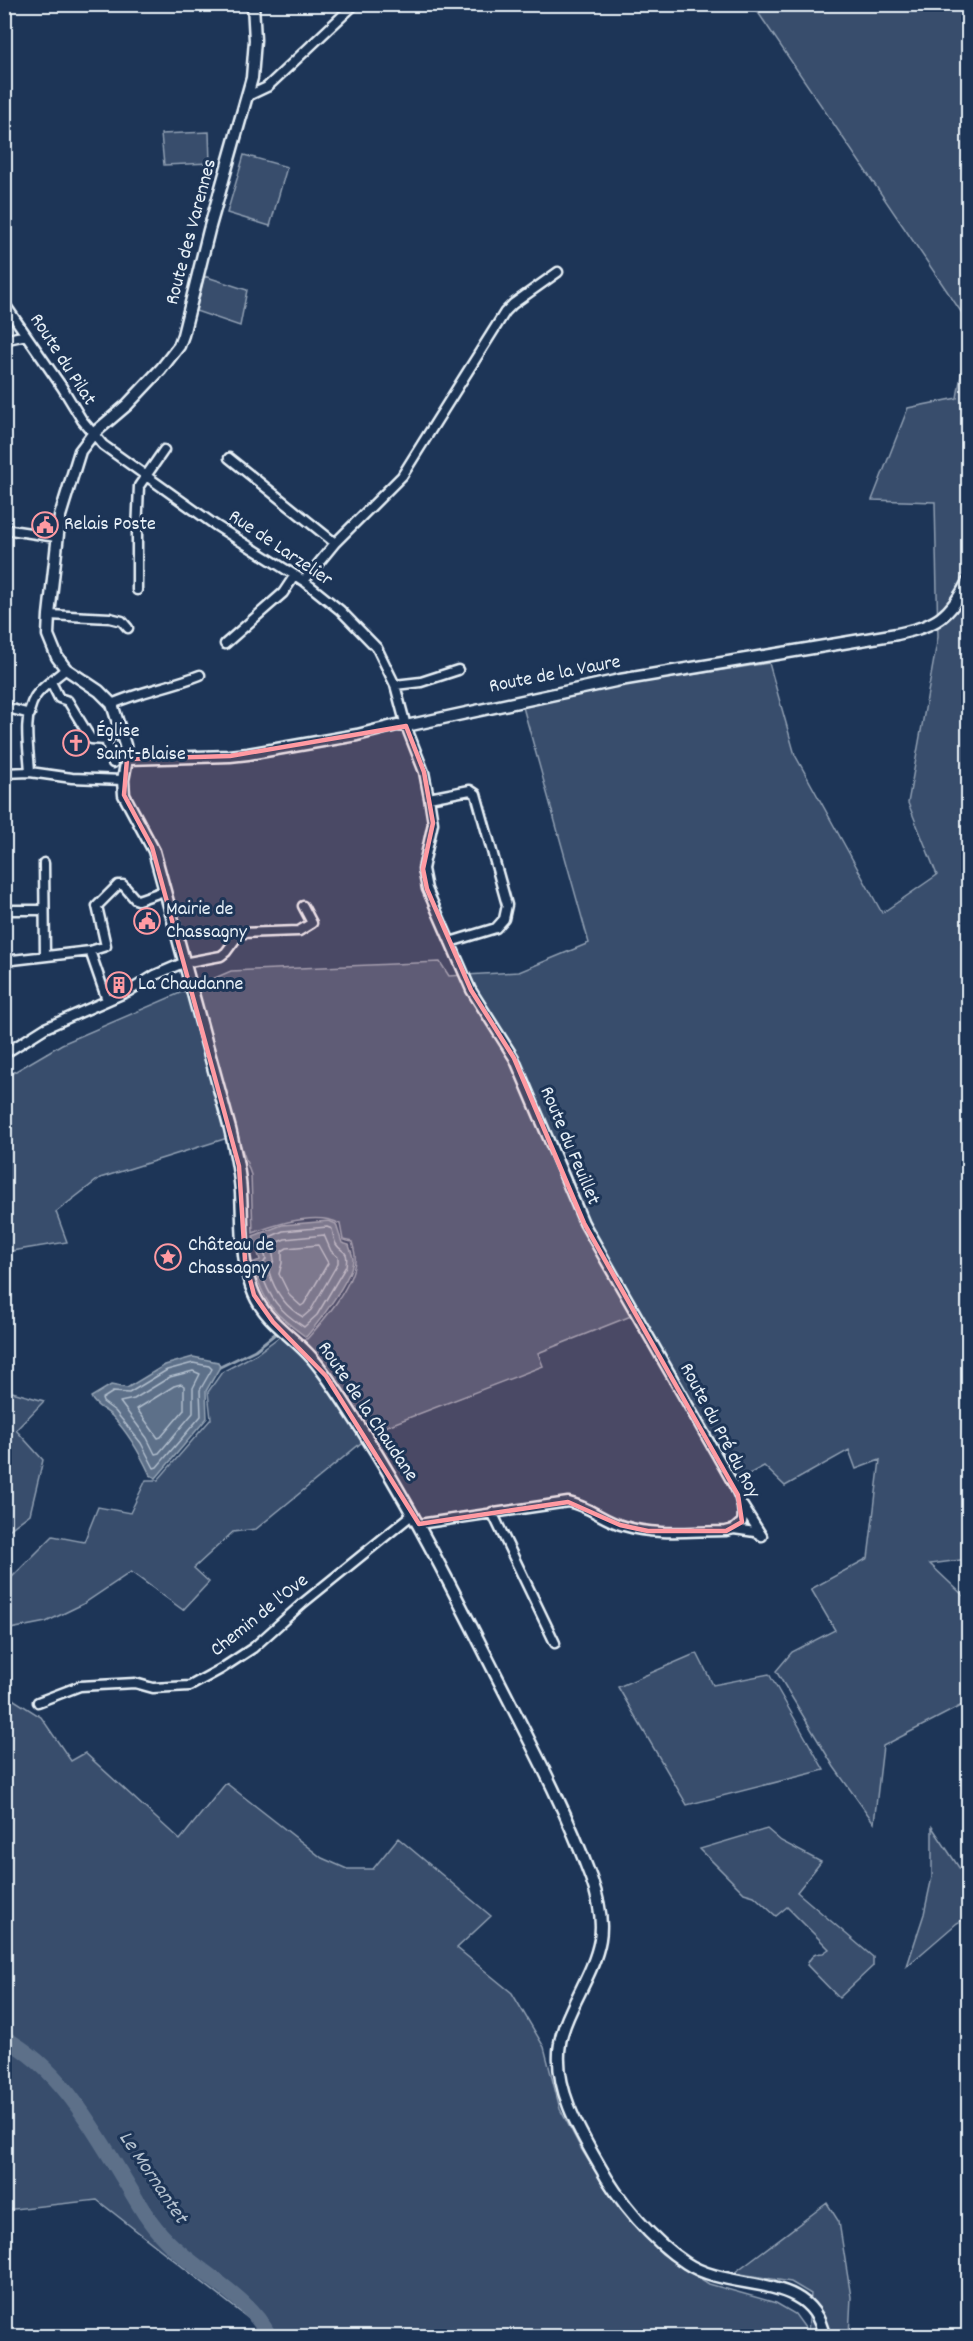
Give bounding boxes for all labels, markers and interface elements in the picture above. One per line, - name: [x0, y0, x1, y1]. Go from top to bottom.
- street label: Route des Varennes: [159, 156, 225, 308]
- street label: Route du Pilat: [22, 308, 102, 412]
- street label: Rue de Larzelier: [222, 504, 338, 595]
- public building icon: Relais Poste: [30, 510, 60, 540]
- place label: Relais Poste: [64, 511, 156, 539]
- street label: Route de la Vaure: [487, 648, 623, 701]
- place label: Église Saint-Blaise: [96, 718, 186, 769]
- church icon: Église Saint-Blaise: [61, 728, 91, 758]
- place label: Mairie de Chassagny: [166, 896, 248, 947]
- public building icon: Mairie de Chassagny: [132, 906, 162, 936]
- building icon: La Chaudanne: [104, 970, 134, 1000]
- place label: La Chaudanne: [138, 971, 243, 999]
- street label: Route du Feuillet: [531, 1082, 607, 1210]
- place label: Château de Chassagny: [188, 1232, 274, 1283]
- place icon: Château de Chassagny: [153, 1242, 183, 1272]
- street label: Route de la Chaudane: [310, 1336, 424, 1488]
- street label: Route du Pré du Roy: [672, 1358, 767, 1504]
- street label: Chemin de l'Ove: [205, 1568, 315, 1664]
- water label: Le Mornantet: [110, 2126, 195, 2232]

